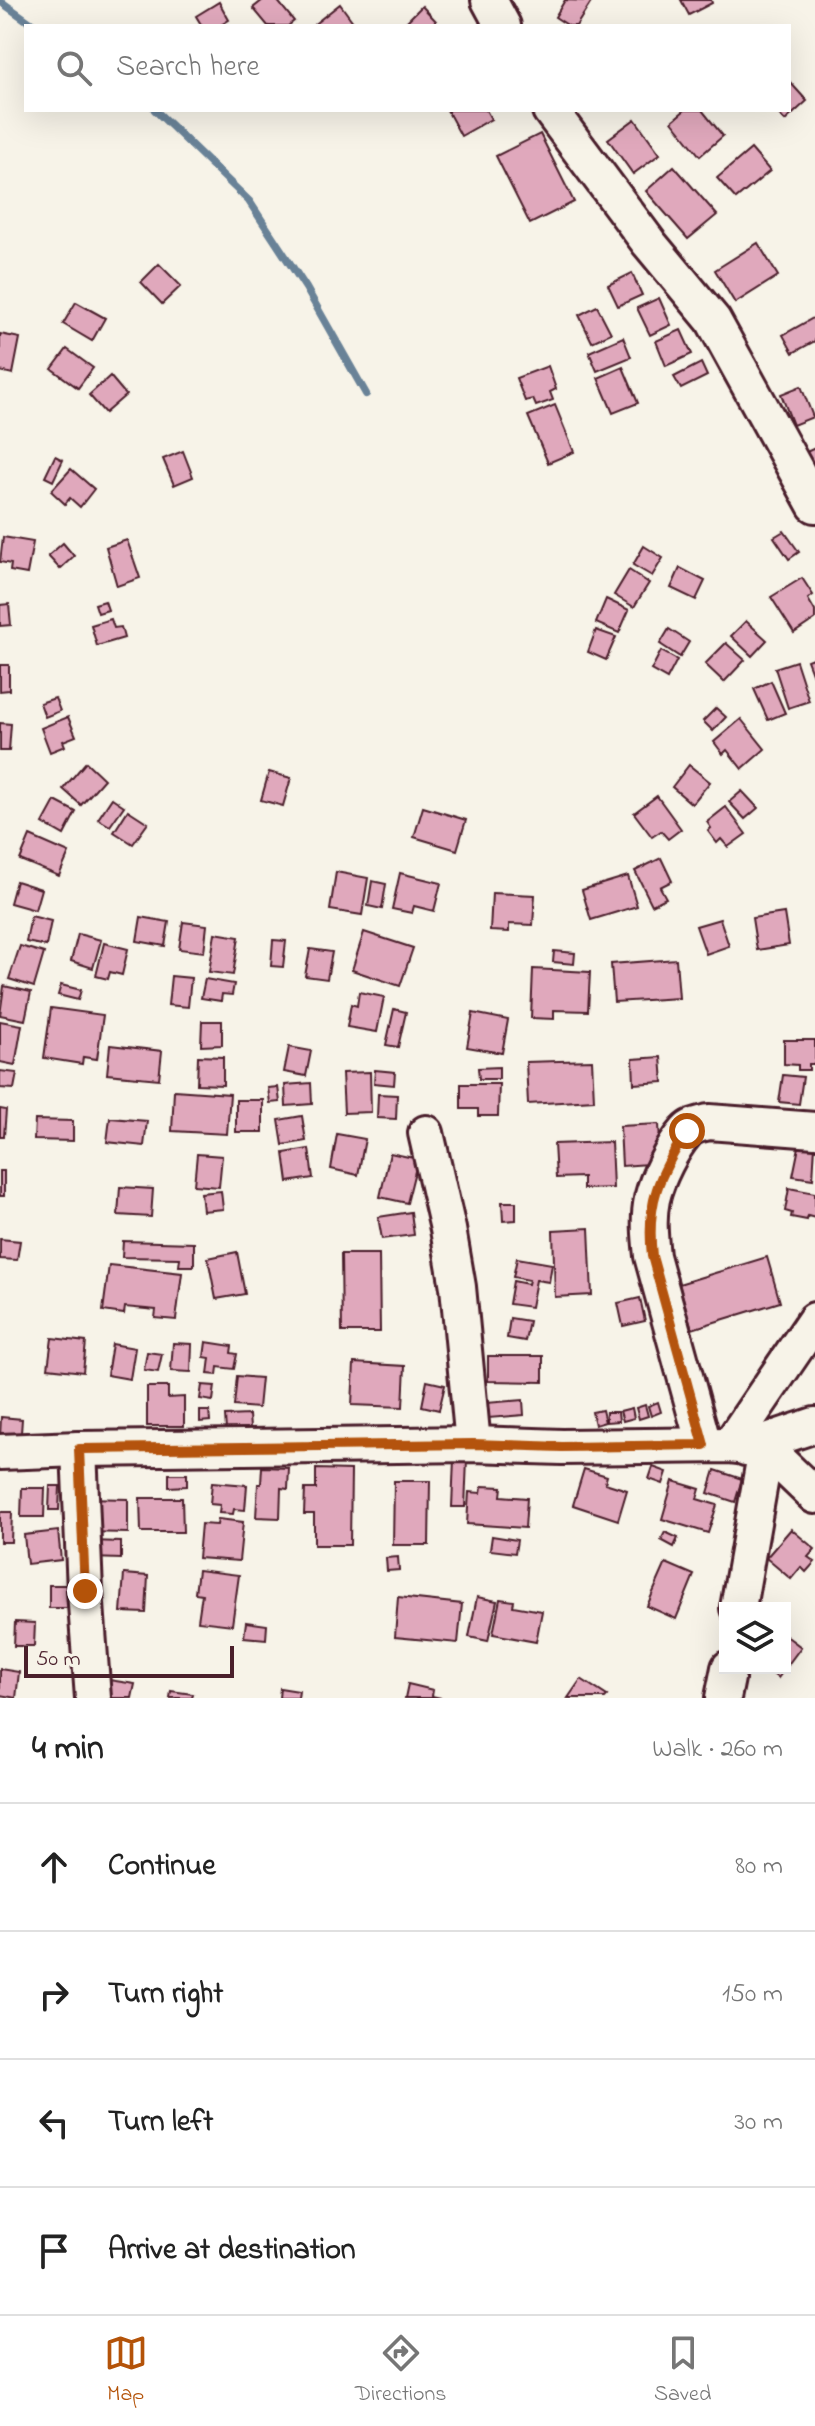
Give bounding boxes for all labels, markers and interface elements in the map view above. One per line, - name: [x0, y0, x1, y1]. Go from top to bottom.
- search box: [24, 24, 791, 112]
- icon: search: [52, 46, 96, 90]
- text: Search here: [116, 46, 260, 90]
- route start: [669, 1113, 705, 1149]
- route end: [67, 1573, 103, 1609]
- map controls: [719, 1602, 791, 1674]
- button: layers: [719, 1602, 791, 1674]
- scale bar: [24, 1642, 234, 1678]
- text: 50 m: [36, 1644, 81, 1676]
- text: 4 min: [32, 1725, 104, 1775]
- text: Walk · 260 m: [652, 1731, 783, 1769]
- icon: ahead: [32, 1845, 76, 1889]
- text: Continue: [108, 1845, 216, 1889]
- text: 80 m: [735, 1848, 783, 1886]
- icon: right: [32, 1973, 76, 2017]
- text: Turn right: [108, 1973, 223, 2017]
- text: 150 m: [722, 1976, 783, 2014]
- icon: left: [32, 2101, 76, 2145]
- text: Turn left: [108, 2101, 213, 2145]
- text: 30 m: [734, 2104, 783, 2142]
- icon: arrive: [32, 2229, 76, 2273]
- text: Arrive at destination: [108, 2229, 356, 2273]
- tab: Map: [104, 2331, 148, 2411]
- tab: Directions: [355, 2331, 447, 2411]
- tab: Saved: [654, 2331, 711, 2411]

